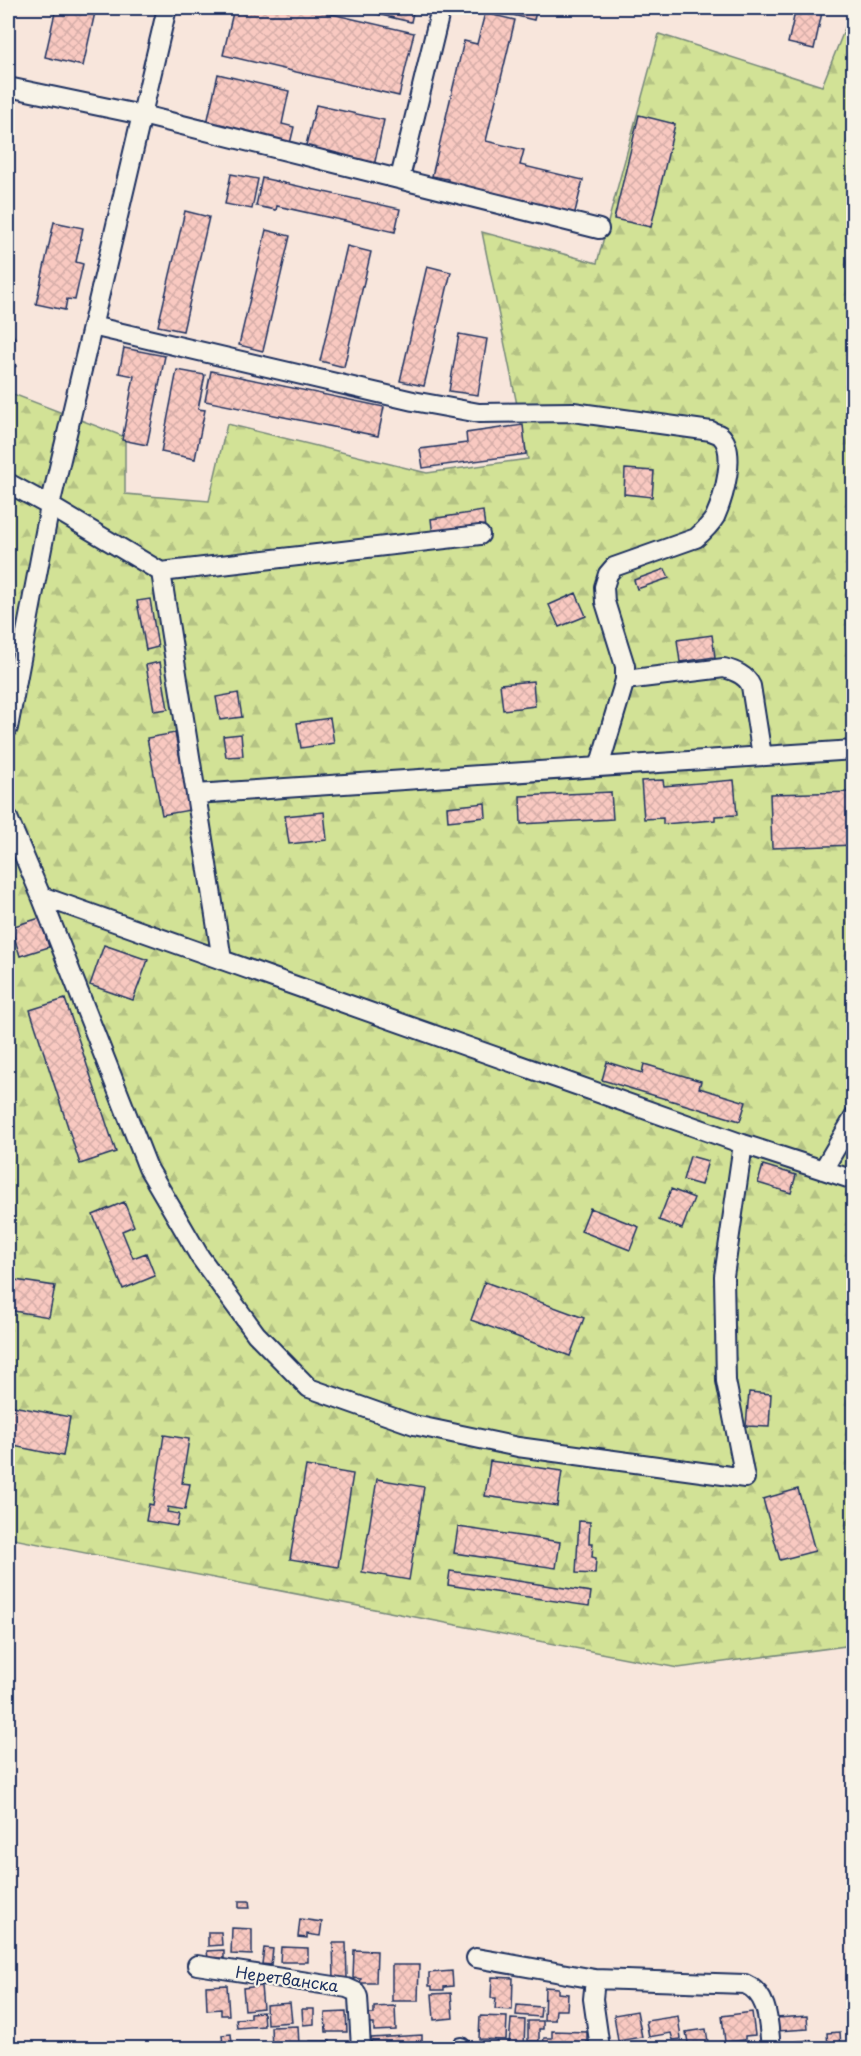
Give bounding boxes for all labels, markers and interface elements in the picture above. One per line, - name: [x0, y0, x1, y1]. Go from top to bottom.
- street label: Неретванска: [234, 1959, 340, 1997]

